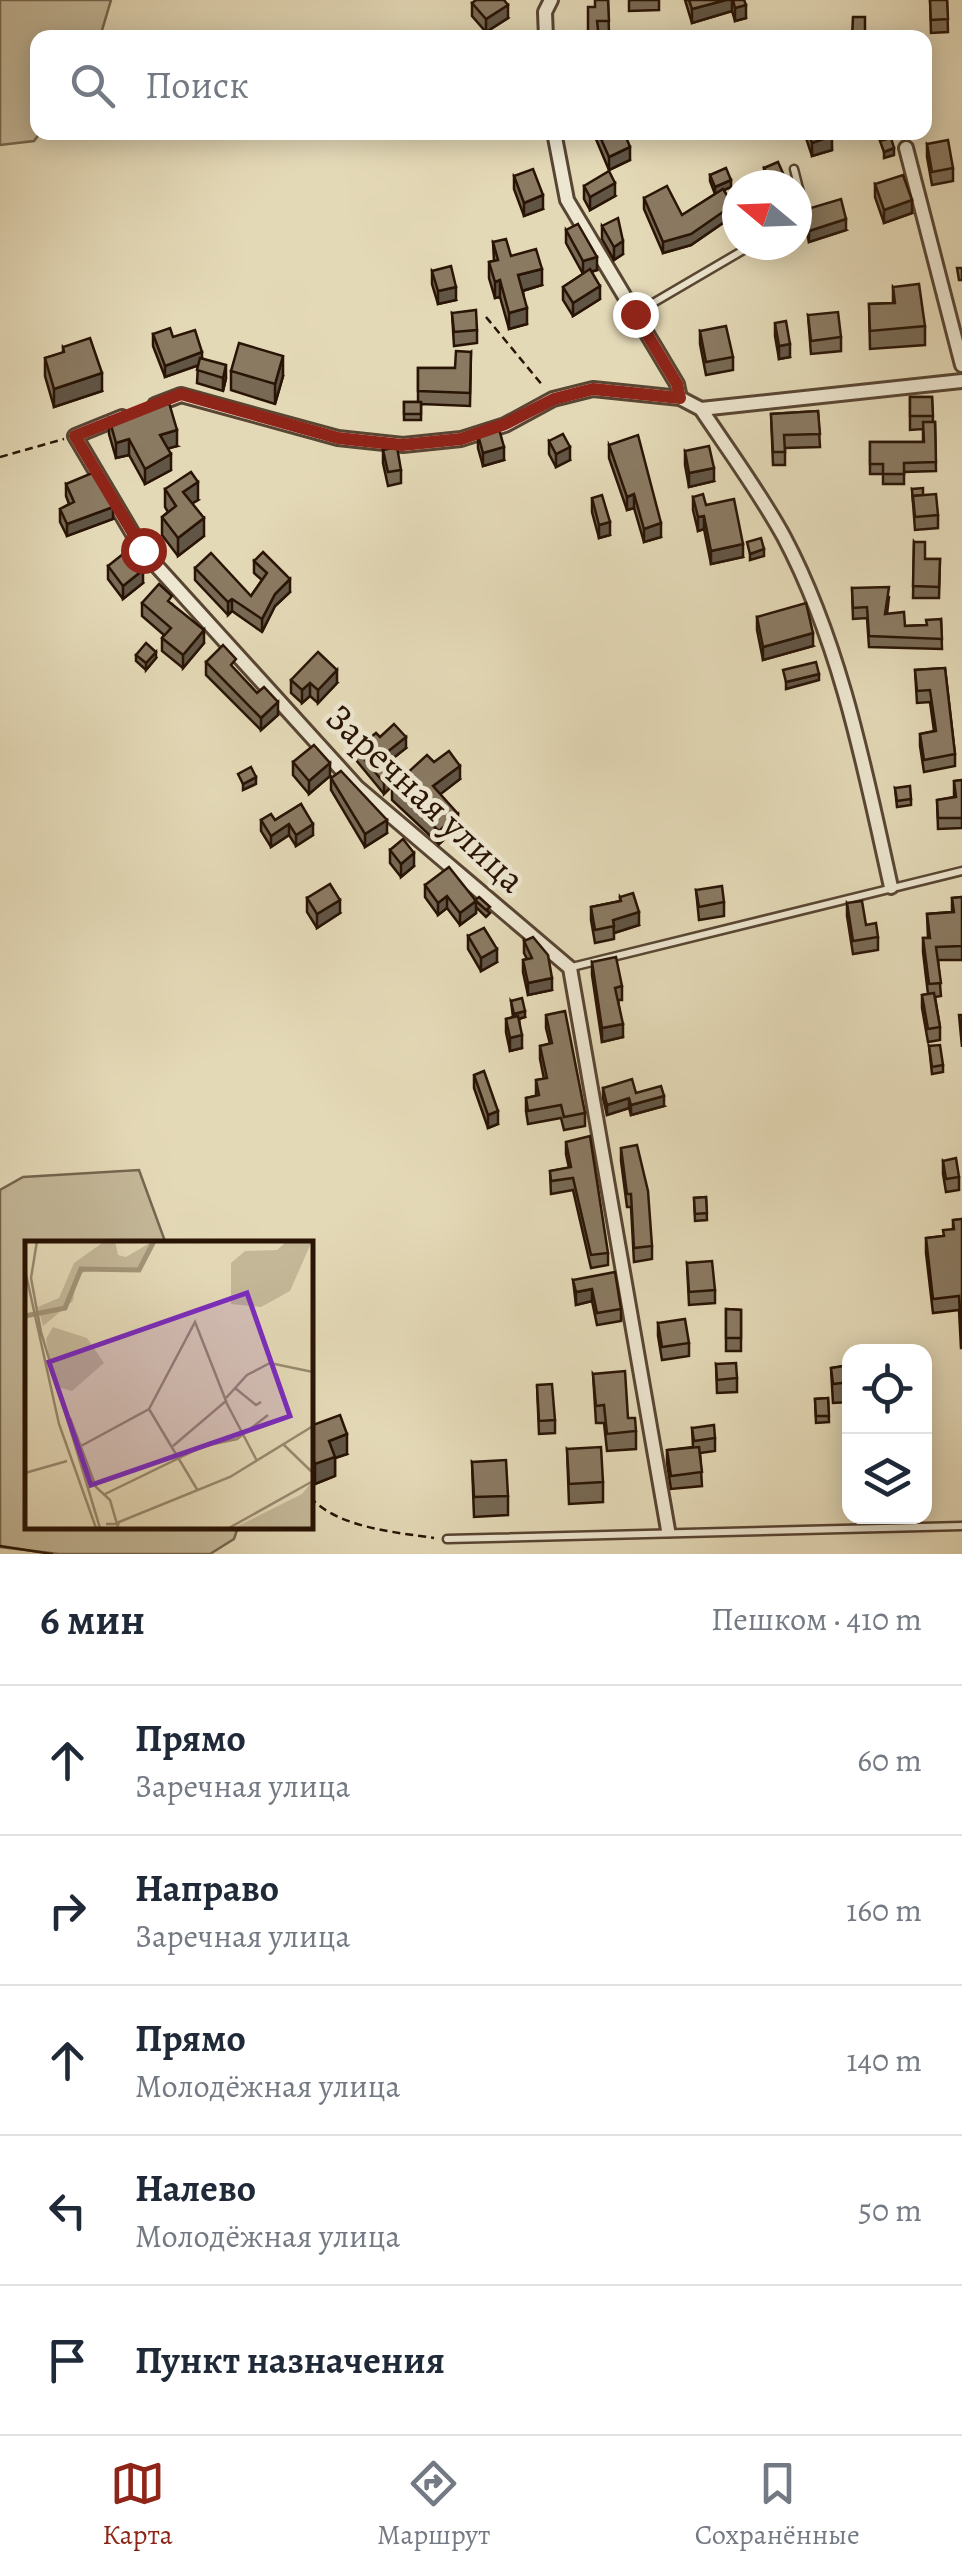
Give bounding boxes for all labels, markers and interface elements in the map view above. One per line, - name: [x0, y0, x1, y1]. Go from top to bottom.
- search box: [30, 30, 932, 140]
- icon: search: [65, 58, 120, 113]
- text: Поиск: [145, 59, 249, 111]
- north arrow: [722, 170, 812, 260]
- route end: [613, 292, 659, 338]
- route start: [121, 528, 167, 574]
- street label: Заречная улица: [315, 692, 538, 905]
- inset map: [25, 1241, 312, 1529]
- map controls: [842, 1344, 932, 1524]
- button: locate: [842, 1344, 932, 1434]
- button: layers: [842, 1434, 932, 1524]
- text: 6 мин: [40, 1591, 145, 1648]
- text: Пешком · 410 m: [711, 1597, 922, 1641]
- text: Прямо: [135, 1712, 246, 1764]
- icon: ahead: [40, 1733, 95, 1788]
- text: 60 m: [857, 1738, 922, 1782]
- text: Заречная улица: [135, 1764, 350, 1808]
- text: Направо: [135, 1862, 279, 1914]
- icon: right: [40, 1883, 95, 1938]
- text: 160 m: [846, 1888, 922, 1932]
- text: Заречная улица: [135, 1914, 350, 1958]
- text: Прямо: [135, 2012, 246, 2064]
- icon: ahead: [40, 2033, 95, 2088]
- text: 140 m: [847, 2038, 922, 2082]
- text: Молодёжная улица: [135, 2064, 400, 2108]
- text: Налево: [135, 2162, 256, 2214]
- icon: left: [40, 2183, 95, 2238]
- text: 50 m: [858, 2188, 922, 2232]
- text: Молодёжная улица: [135, 2214, 400, 2258]
- icon: arrive: [40, 2333, 95, 2388]
- text: Пункт назначения: [135, 2334, 445, 2386]
- tab: Карта: [102, 2456, 173, 2554]
- tab: Маршрут: [377, 2456, 490, 2554]
- tab: Сохранённые: [695, 2456, 860, 2554]

